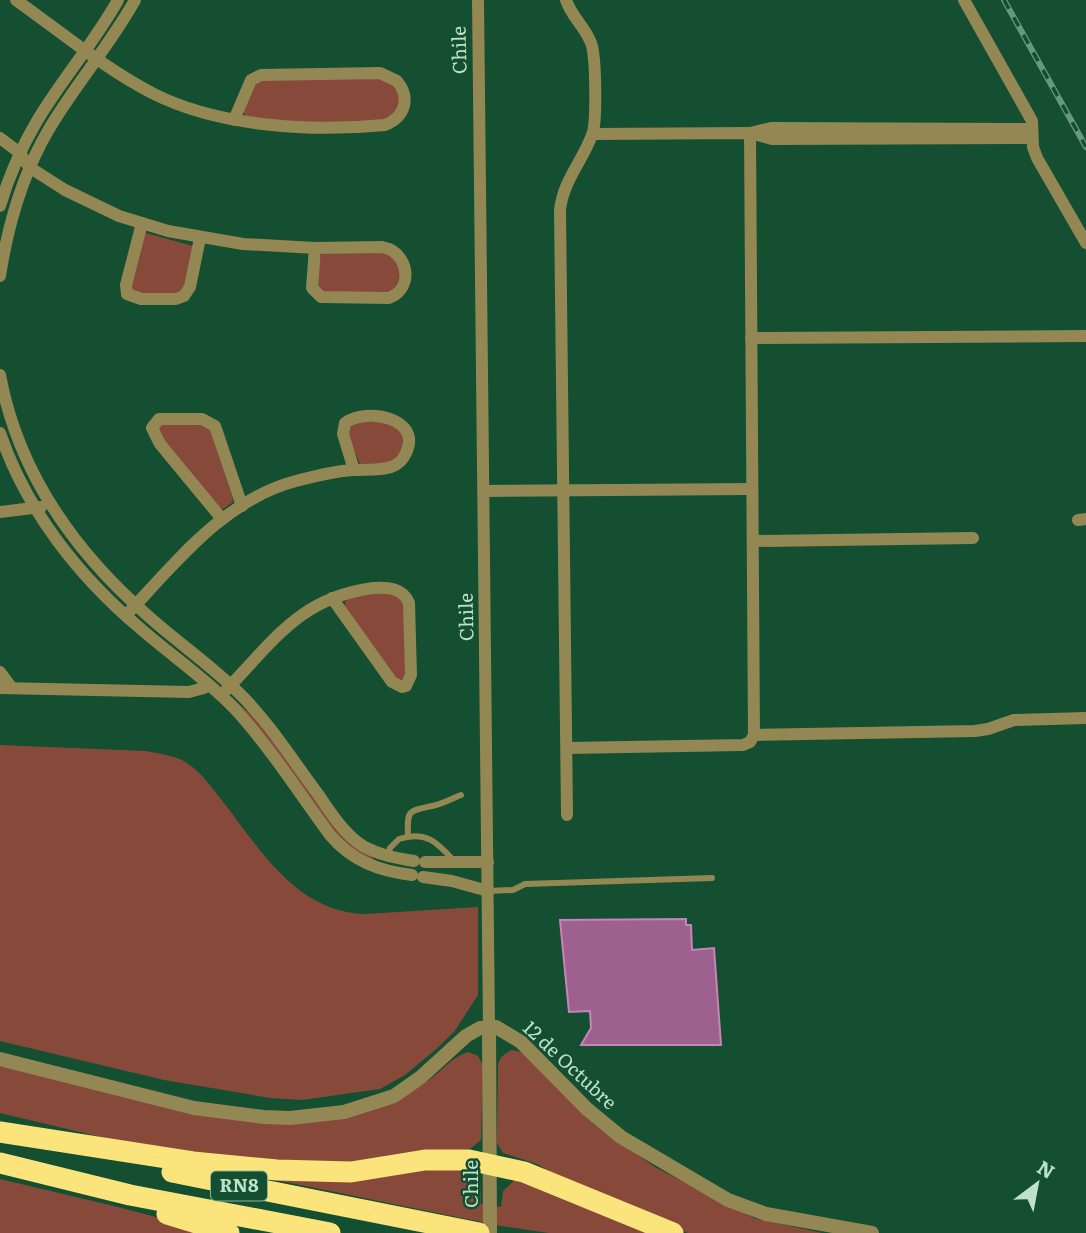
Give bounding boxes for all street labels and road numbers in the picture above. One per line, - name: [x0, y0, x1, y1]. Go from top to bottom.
- street label: Chile: [444, 26, 472, 74]
- street label: Chile: [451, 593, 479, 641]
- street label: 12 de Octubre: [517, 1013, 624, 1115]
- street label: Chile: [456, 1160, 484, 1208]
- road number: RN8: [211, 1171, 267, 1200]

